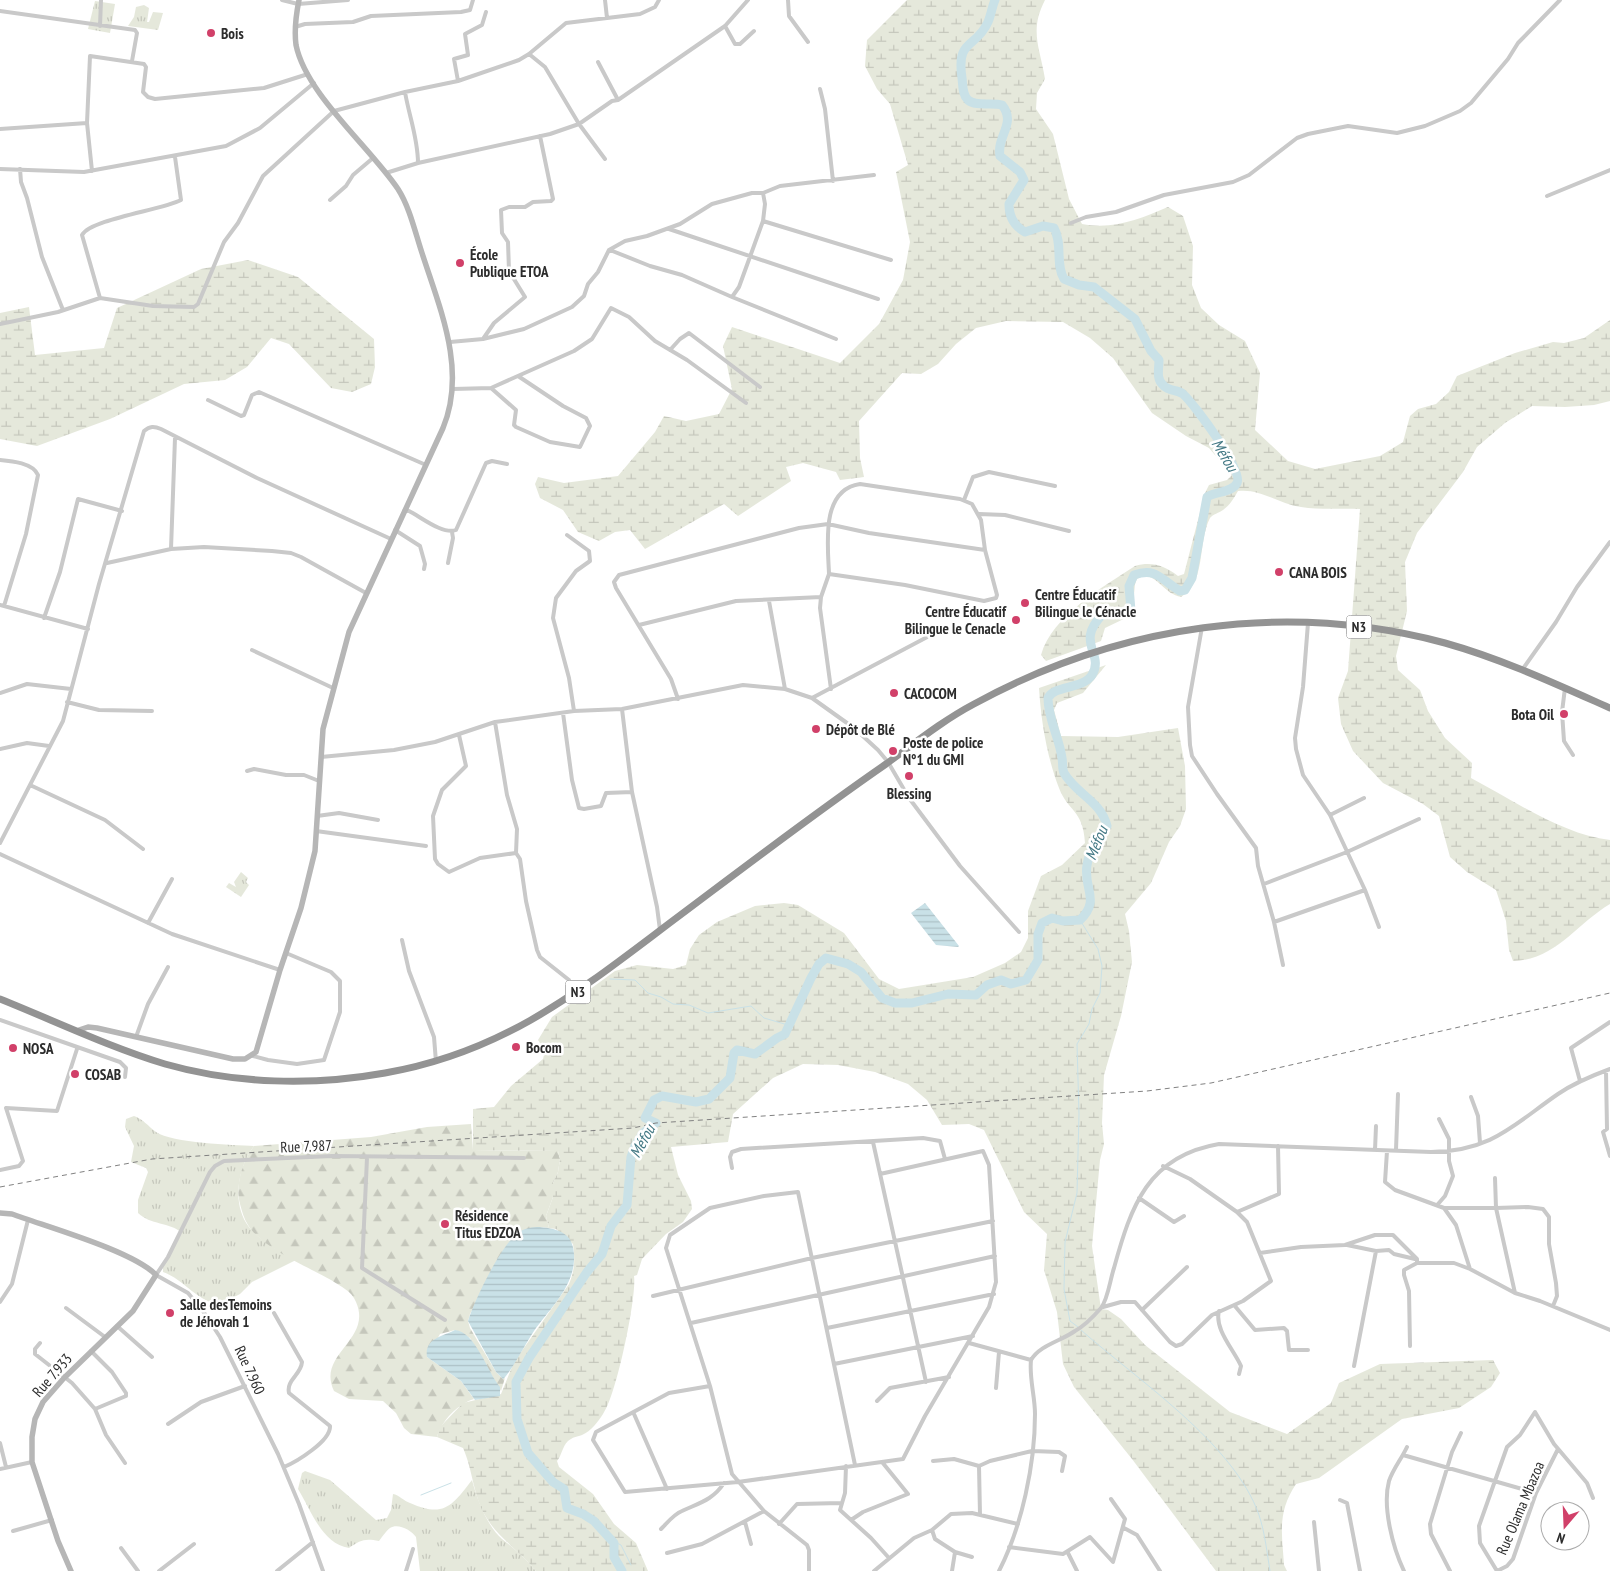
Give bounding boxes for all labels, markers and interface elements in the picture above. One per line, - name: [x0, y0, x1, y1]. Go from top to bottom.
- place label: Bois: [221, 24, 244, 43]
- marker: Bois: [205, 27, 217, 39]
- place label: École Publique ETOA: [470, 245, 549, 281]
- marker: École Publique ETOA: [454, 257, 466, 269]
- water label: Méfou: [1208, 435, 1243, 476]
- place label: CANA BOIS: [1289, 563, 1347, 582]
- marker: CANA BOIS: [1273, 566, 1285, 578]
- place label: Centre Éducatif Bilingue le Cénacle: [1035, 585, 1136, 621]
- marker: Centre Éducatif Bilingue le Cénacle: [1019, 597, 1031, 609]
- place label: Centre Éducatif Bilingue le Cenacle: [905, 602, 1007, 638]
- marker: Centre Éducatif Bilingue le Cenacle: [1010, 614, 1022, 626]
- road number: N3: [1346, 616, 1372, 638]
- place label: CACOCOM: [904, 684, 957, 703]
- marker: CACOCOM: [888, 687, 900, 699]
- place label: Bota Oil: [1511, 705, 1554, 724]
- marker: Bota Oil: [1558, 708, 1570, 720]
- place label: Dépôt de Blé: [826, 720, 895, 739]
- marker: Dépôt de Blé: [810, 723, 822, 735]
- place label: Poste de police N°1 du GMI: [903, 733, 984, 769]
- marker: Poste de police N°1 du GMI: [887, 745, 899, 757]
- marker: Blessing: [903, 770, 915, 782]
- place label: Blessing: [887, 784, 932, 803]
- water label: Méfou: [1080, 822, 1112, 863]
- road number: N3: [566, 980, 590, 1004]
- place label: Bocom: [526, 1038, 562, 1057]
- place label: NOSA: [23, 1039, 54, 1058]
- marker: Bocom: [510, 1041, 522, 1053]
- marker: NOSA: [7, 1042, 19, 1054]
- place label: COSAB: [85, 1065, 121, 1084]
- marker: COSAB: [69, 1068, 81, 1080]
- water label: Méfou: [625, 1120, 660, 1161]
- street label: Rue 7.987: [280, 1136, 332, 1156]
- place label: Résidence Titus EDZOA: [455, 1206, 521, 1242]
- marker: Résidence Titus EDZOA: [439, 1218, 451, 1230]
- place label: Salle desTemoins de Jéhovah 1: [180, 1295, 272, 1331]
- marker: Salle desTemoins de Jéhovah 1: [164, 1307, 176, 1319]
- street label: Rue 7.960: [231, 1343, 270, 1398]
- street label: Rue 7.933: [28, 1349, 76, 1401]
- street label: Rue Olama Mbazoa: [1492, 1458, 1548, 1558]
- north arrow: [1540, 1501, 1590, 1551]
- text: N: [1554, 1529, 1567, 1548]

